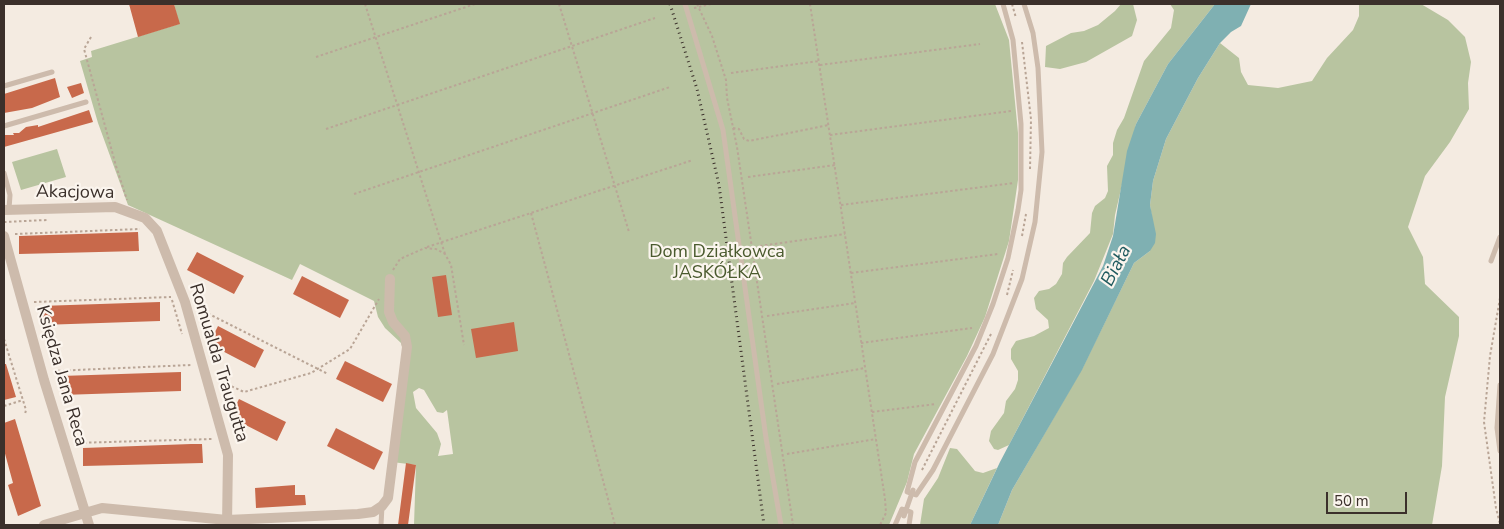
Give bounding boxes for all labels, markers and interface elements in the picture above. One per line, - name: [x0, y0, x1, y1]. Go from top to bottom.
- street label: Akacjowa: [36, 182, 114, 204]
- park label: Dom Działkowca JASKÓŁKA: [649, 242, 785, 284]
- water label: Biała: [1097, 242, 1137, 290]
- street label: Romualda Traugutta: [184, 281, 252, 445]
- street label: Księdza Jana Reca: [31, 303, 91, 449]
- scale bar: [1329, 482, 1410, 514]
- text: 50 m: [1334, 491, 1369, 511]

